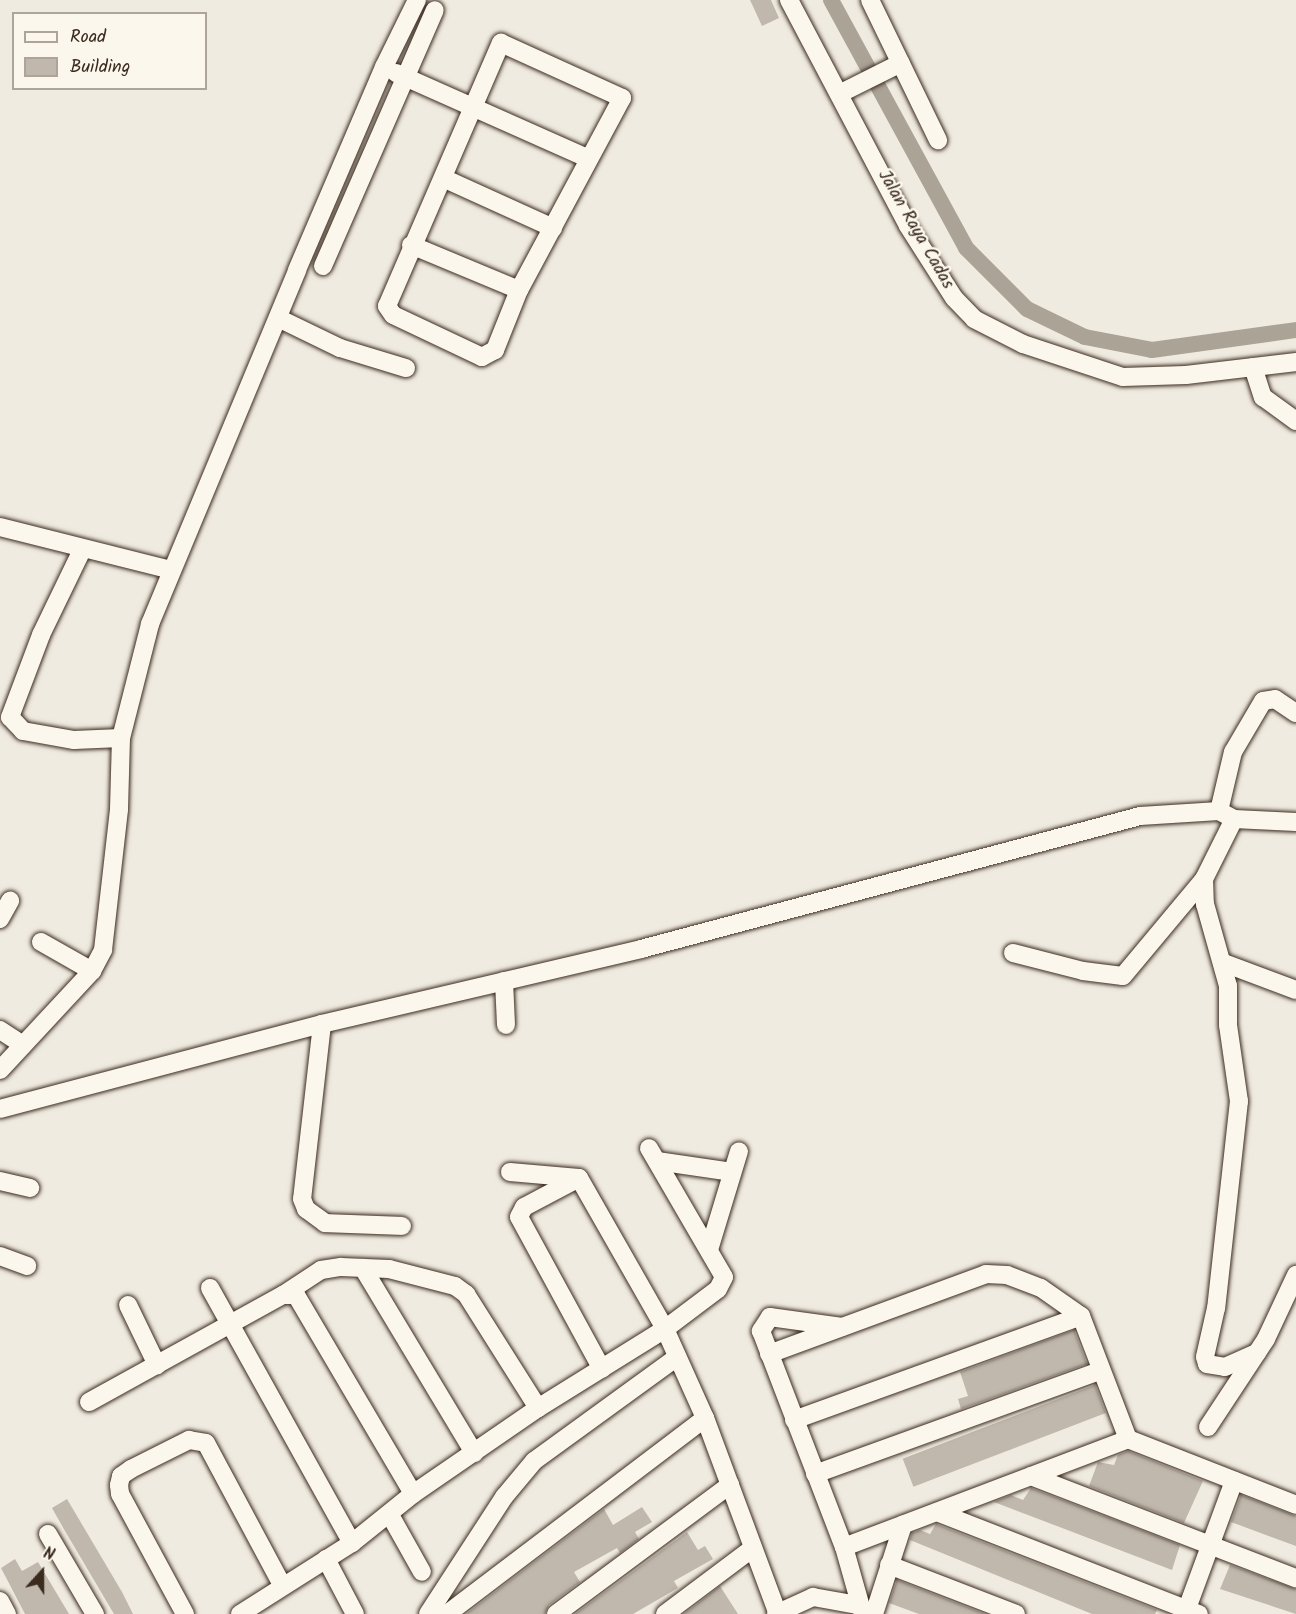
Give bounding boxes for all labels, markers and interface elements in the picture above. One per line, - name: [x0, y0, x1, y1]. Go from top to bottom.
- legend: [12, 12, 207, 90]
- text: Road: [70, 23, 106, 52]
- text: Building: [70, 53, 130, 82]
- street label: Jalan Raya Cadas: [872, 167, 958, 293]
- text: N: [39, 1541, 58, 1568]
- north arrow: [12, 1542, 72, 1602]

